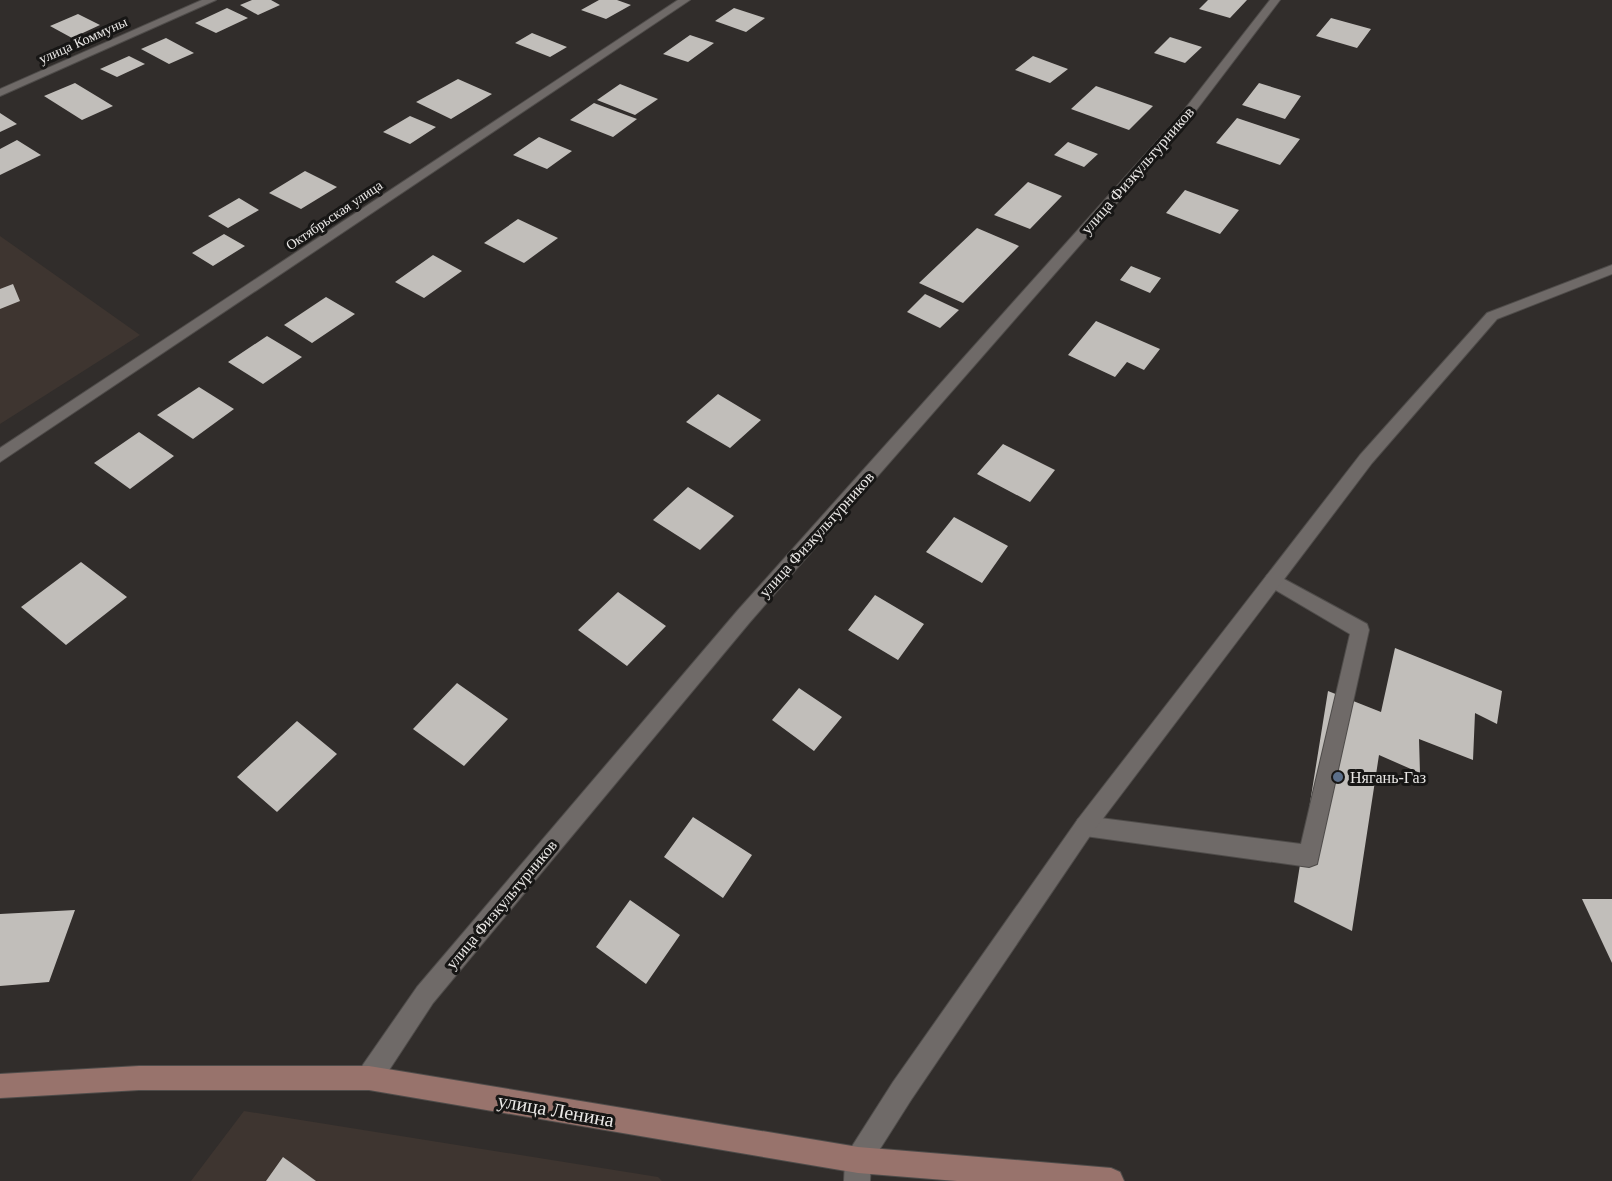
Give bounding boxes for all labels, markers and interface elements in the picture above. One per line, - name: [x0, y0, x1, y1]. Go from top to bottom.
- street label: улица Коммуны: [37, 14, 130, 67]
- street label: улица Физкультурников: [1078, 103, 1198, 238]
- street label: Октябрьская улица: [283, 177, 386, 253]
- street label: улица Физкультурников: [756, 468, 878, 601]
- place label: Нягань-Газ: [1350, 769, 1426, 786]
- marker: Нягань-Газ: [1331, 770, 1345, 784]
- street label: улица Физкультурников: [442, 836, 561, 973]
- street label: улица Ленина: [496, 1089, 616, 1132]

